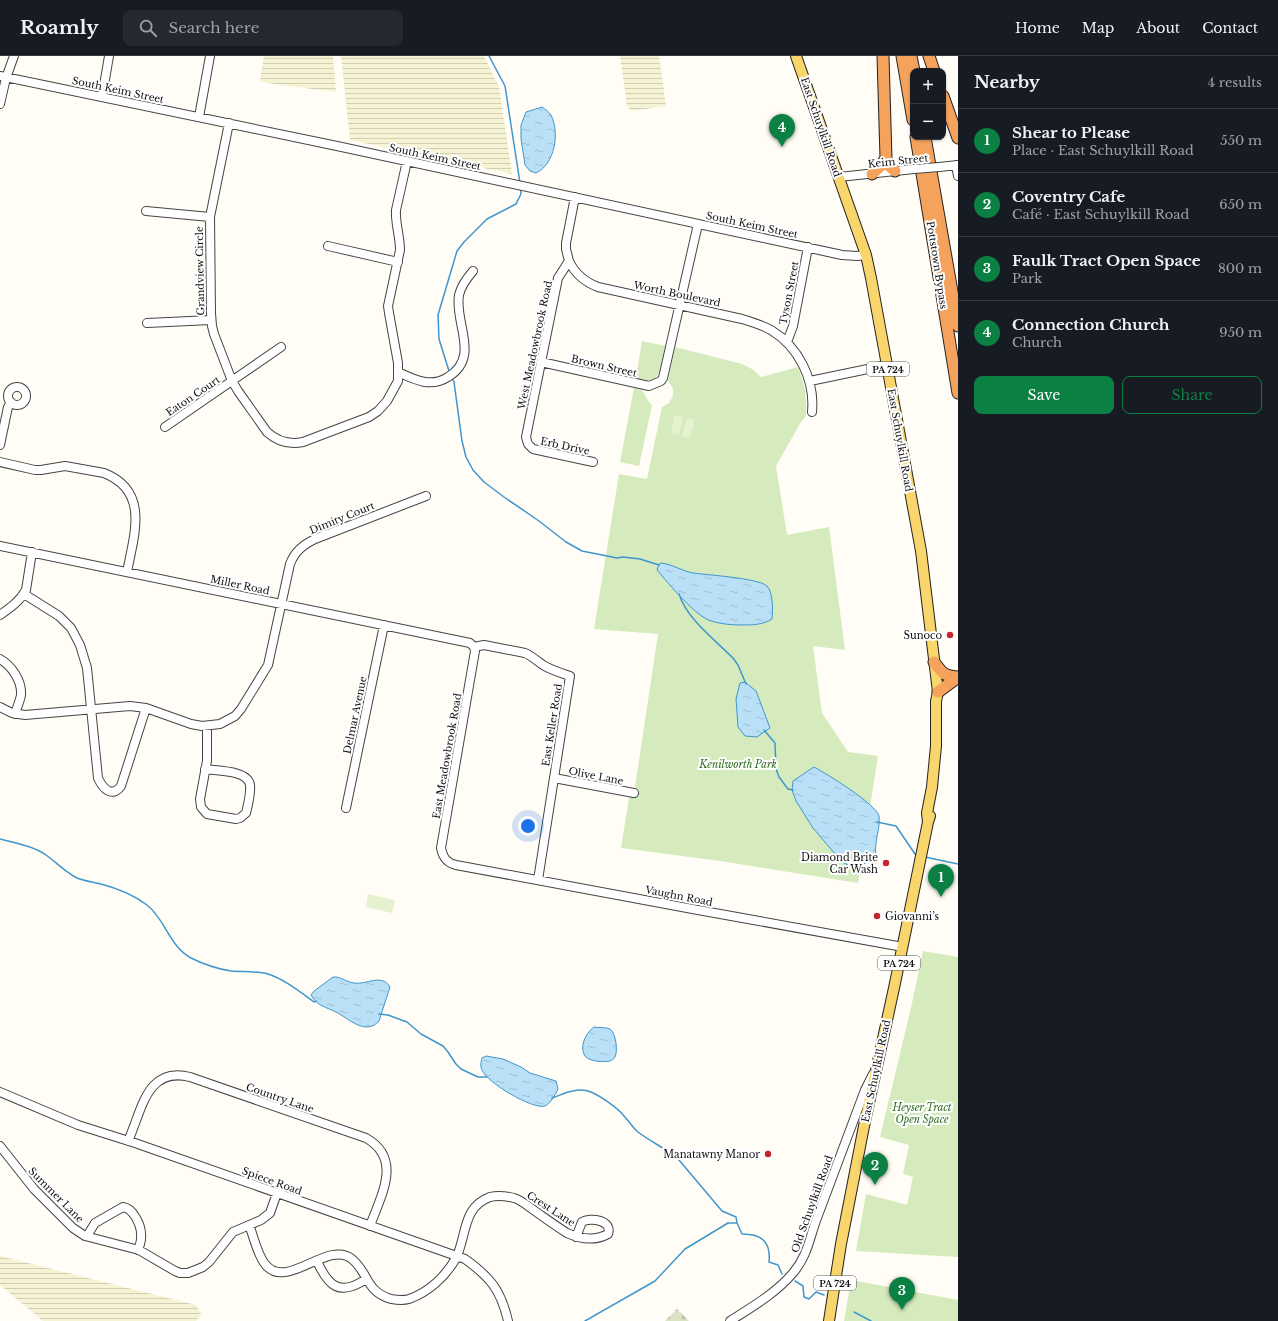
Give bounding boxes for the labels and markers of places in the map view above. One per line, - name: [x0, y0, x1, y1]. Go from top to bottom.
- pin: 4: [769, 114, 795, 147]
- place label: Sunoco: [904, 629, 942, 642]
- marker: Sunoco: [945, 630, 955, 640]
- place label: Diamond Brite Car Wash: [801, 851, 878, 876]
- marker: Diamond Brite Car Wash: [881, 858, 891, 868]
- pin: 1: [928, 864, 954, 897]
- place label: Giovanni’s: [885, 910, 940, 923]
- marker: Giovanni’s: [872, 911, 882, 921]
- place label: Manatawny Manor: [663, 1148, 760, 1161]
- marker: Manatawny Manor: [763, 1149, 773, 1159]
- pin: 2: [862, 1152, 888, 1185]
- pin: 3: [889, 1277, 915, 1310]

